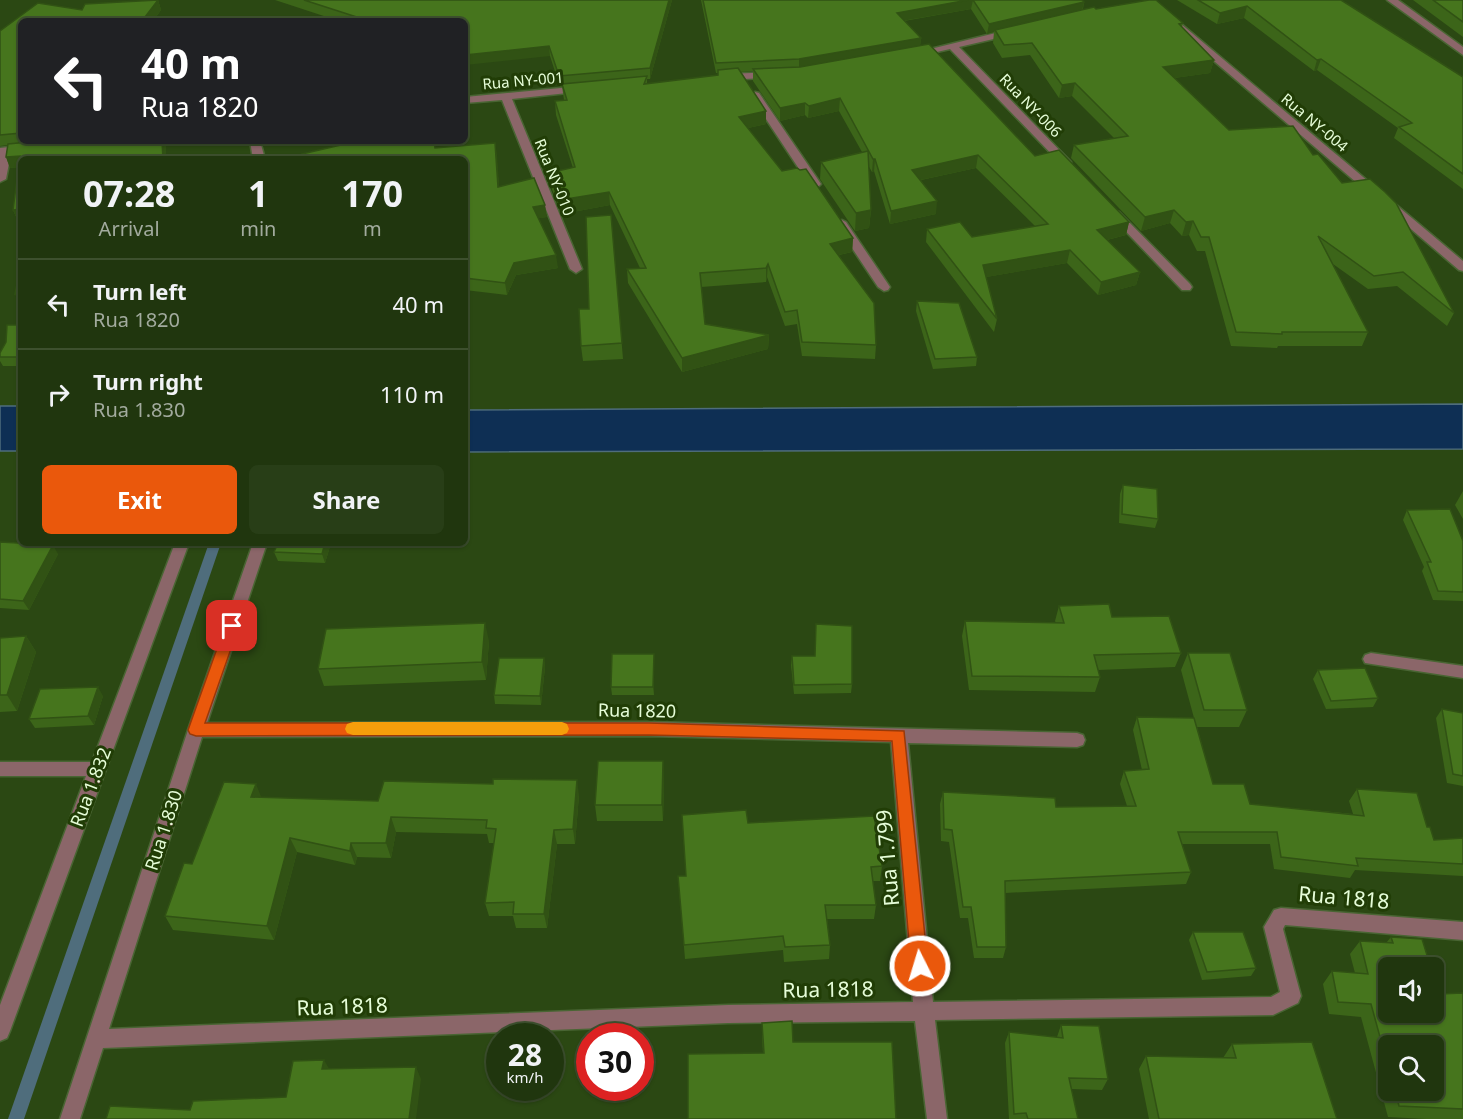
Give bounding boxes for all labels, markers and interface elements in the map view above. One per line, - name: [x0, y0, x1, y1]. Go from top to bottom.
- text: 40 m: [141, 34, 241, 91]
- icon: left: [42, 42, 120, 120]
- street label: Rua NY-001: [482, 66, 564, 94]
- street label: Rua NY-006: [996, 69, 1066, 141]
- text: Rua 1820: [141, 88, 258, 125]
- street label: Rua NY-004: [1277, 88, 1353, 156]
- street label: Rua NY-010: [530, 136, 580, 218]
- text: 07:28: [83, 169, 175, 218]
- text: 1: [248, 169, 269, 218]
- text: 170: [341, 169, 403, 218]
- text: Arrival: [99, 215, 160, 242]
- text: min: [240, 215, 276, 242]
- text: m: [363, 215, 382, 242]
- text: Turn left: [93, 276, 187, 306]
- icon: left: [42, 288, 75, 321]
- text: 40 m: [393, 289, 444, 319]
- text: Rua 1820: [93, 306, 180, 333]
- text: Turn right: [93, 366, 203, 396]
- icon: right: [42, 378, 75, 411]
- text: 110 m: [380, 379, 444, 409]
- text: Rua 1.830: [93, 396, 185, 423]
- button: Exit: [42, 465, 237, 534]
- button: Share: [249, 465, 444, 534]
- pin: [206, 600, 257, 651]
- icon: arrive: [215, 609, 248, 642]
- street label: Rua 1820: [598, 697, 676, 723]
- street label: Rua 1.832: [64, 744, 116, 830]
- street label: Rua 1.830: [139, 787, 187, 873]
- street label: Rua 1.799: [869, 808, 905, 908]
- street label: Rua 1818: [1297, 879, 1391, 915]
- position arrow: [888, 934, 952, 998]
- map controls: [1378, 957, 1444, 1101]
- button: sound: [1378, 957, 1444, 1023]
- street label: Rua 1818: [782, 974, 874, 1004]
- street label: Rua 1818: [296, 990, 388, 1022]
- speed limit sign: 30: [576, 1023, 654, 1101]
- text: 28: [508, 1034, 542, 1075]
- button: search: [1378, 1035, 1444, 1101]
- text: km/h: [507, 1067, 543, 1087]

